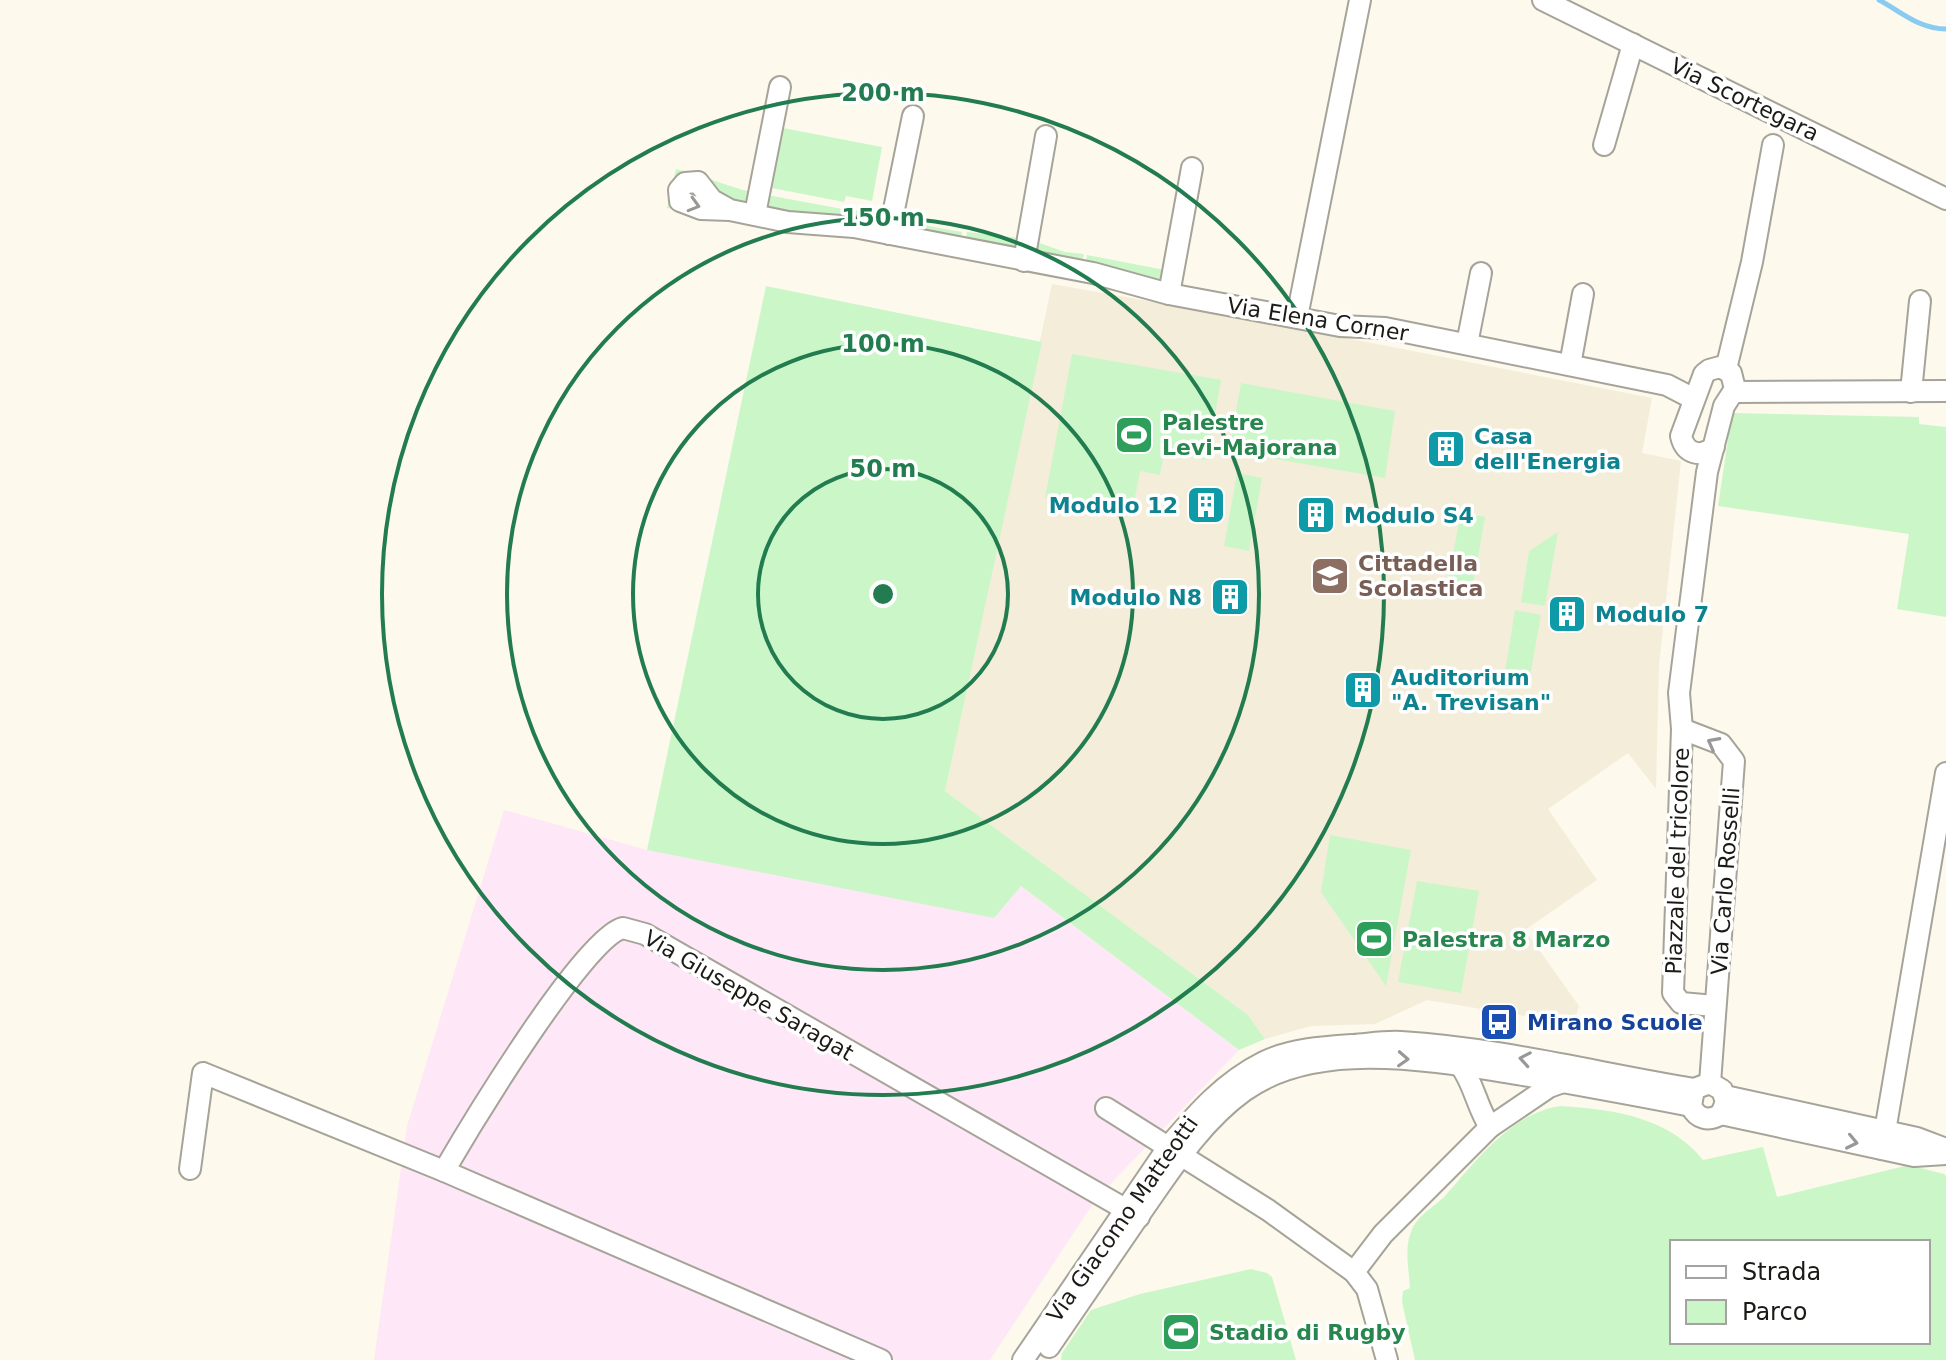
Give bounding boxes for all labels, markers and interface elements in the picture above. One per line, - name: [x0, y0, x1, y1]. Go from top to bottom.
- street label: Via Scortegara: [1667, 53, 1823, 146]
- text: 200 m: [841, 79, 925, 107]
- one-way arrow: [687, 196, 700, 213]
- text: 150 m: [841, 204, 925, 232]
- street label: Via Elena Corner: [1226, 293, 1411, 346]
- text: 100 m: [841, 330, 925, 358]
- place label: Palestre Levi-Majorana: [1162, 410, 1338, 460]
- sports icon: Palestre Levi-Majorana: [1113, 414, 1155, 456]
- place label: Casa dell'Energia: [1474, 424, 1621, 474]
- building icon: Casa dell'Energia: [1425, 428, 1467, 470]
- text: 50 m: [850, 455, 916, 483]
- building icon: Modulo 12: [1185, 484, 1227, 526]
- place label: Modulo 12: [1049, 493, 1178, 518]
- building icon: Modulo S4: [1295, 494, 1337, 536]
- place label: Modulo S4: [1344, 503, 1474, 528]
- place label: Cittadella Scolastica: [1358, 551, 1483, 601]
- school or university icon: Cittadella Scolastica: [1309, 555, 1351, 597]
- building icon: Modulo N8: [1209, 576, 1251, 618]
- centre of rings: [869, 580, 897, 608]
- place label: Modulo N8: [1070, 585, 1202, 610]
- building icon: Modulo 7: [1546, 593, 1588, 635]
- place label: Modulo 7: [1595, 602, 1709, 627]
- place label: Auditorium "A. Trevisan": [1391, 665, 1551, 715]
- building icon: Auditorium "A. Trevisan": [1342, 669, 1384, 711]
- one-way arrow: [1707, 737, 1721, 753]
- street label: Piazzale del tricolore: [1661, 747, 1694, 975]
- street label: Via Carlo Rosselli: [1706, 786, 1745, 976]
- sports icon: Palestra 8 Marzo: [1353, 918, 1395, 960]
- street label: Via Giuseppe Saragat: [640, 925, 858, 1066]
- place label: Palestra 8 Marzo: [1402, 927, 1610, 952]
- bus stop icon: Mirano Scuole: [1478, 1001, 1520, 1043]
- place label: Mirano Scuole: [1527, 1010, 1703, 1035]
- one-way arrow: [1397, 1051, 1410, 1068]
- one-way arrow: [1518, 1052, 1532, 1069]
- street label: Via Giacomo Matteotti: [1042, 1112, 1203, 1327]
- one-way arrow: [1845, 1133, 1858, 1150]
- legend: [1670, 1240, 1930, 1344]
- text: Strada: [1742, 1258, 1821, 1286]
- text: Parco: [1742, 1298, 1807, 1326]
- sports icon: Stadio di Rugby: [1160, 1311, 1202, 1353]
- place label: Stadio di Rugby: [1209, 1320, 1406, 1345]

